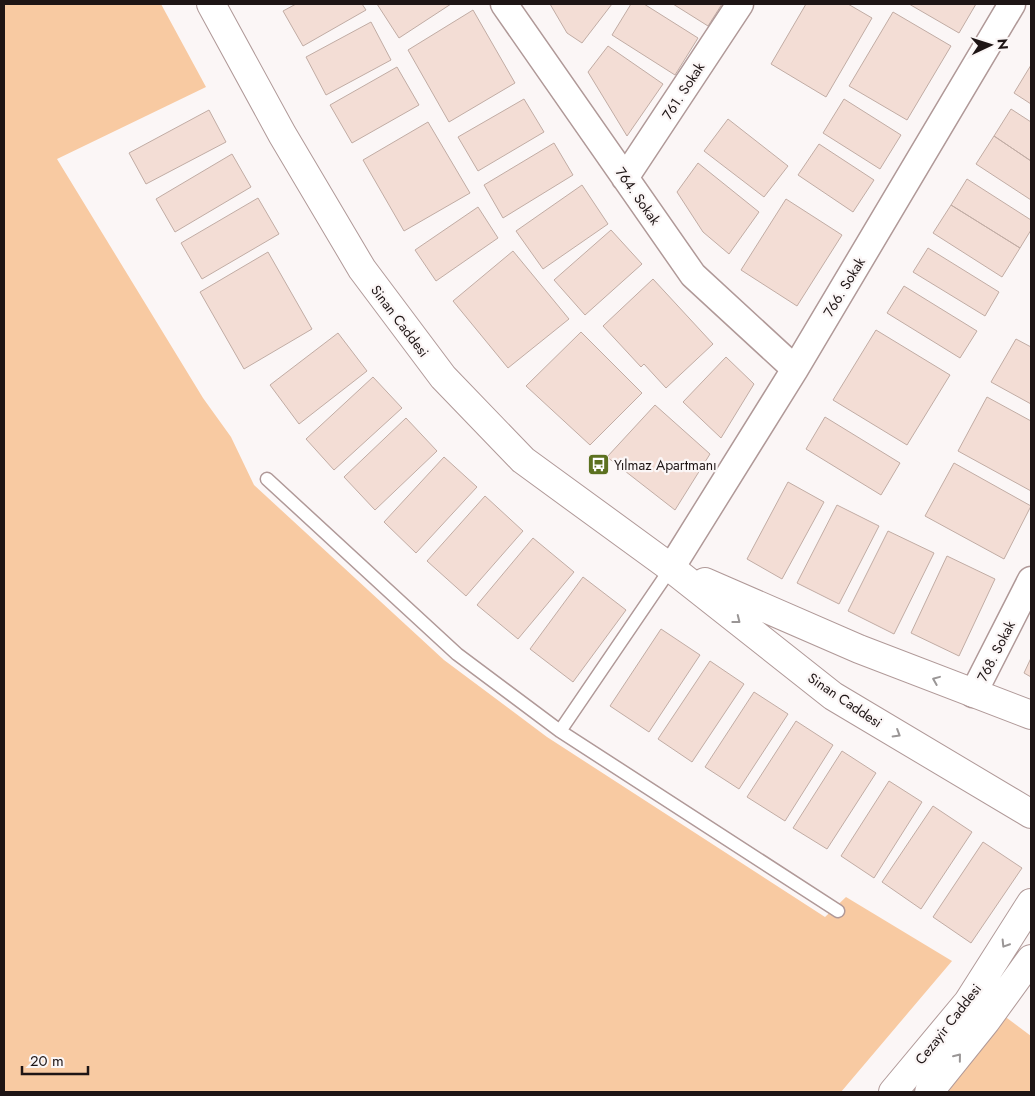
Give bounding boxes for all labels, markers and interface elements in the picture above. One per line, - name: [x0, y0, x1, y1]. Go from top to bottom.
- north arrow: [965, 20, 1015, 70]
- text: N: [993, 38, 1013, 50]
- street label: 761. Sokak: [657, 58, 709, 123]
- street label: 764. Sokak: [611, 163, 666, 230]
- street label: 766. Sokak: [818, 253, 870, 321]
- street label: Sinan Caddesi: [366, 281, 434, 361]
- bus stop icon: Yılmaz Apartmanı: [586, 453, 610, 477]
- place label: Yılmaz Apartmanı: [614, 455, 717, 475]
- one-way arrow: [731, 614, 740, 622]
- street label: 768. Sokak: [972, 616, 1020, 685]
- street label: Sinan Caddesi: [804, 668, 886, 732]
- one-way arrow: [933, 675, 941, 685]
- one-way arrow: [892, 728, 901, 738]
- one-way arrow: [1002, 938, 1011, 947]
- street label: Cezayir Caddesi: [910, 980, 986, 1068]
- scale bar: [22, 1044, 89, 1076]
- text: 20 m: [30, 1050, 64, 1072]
- one-way arrow: [952, 1054, 960, 1063]

